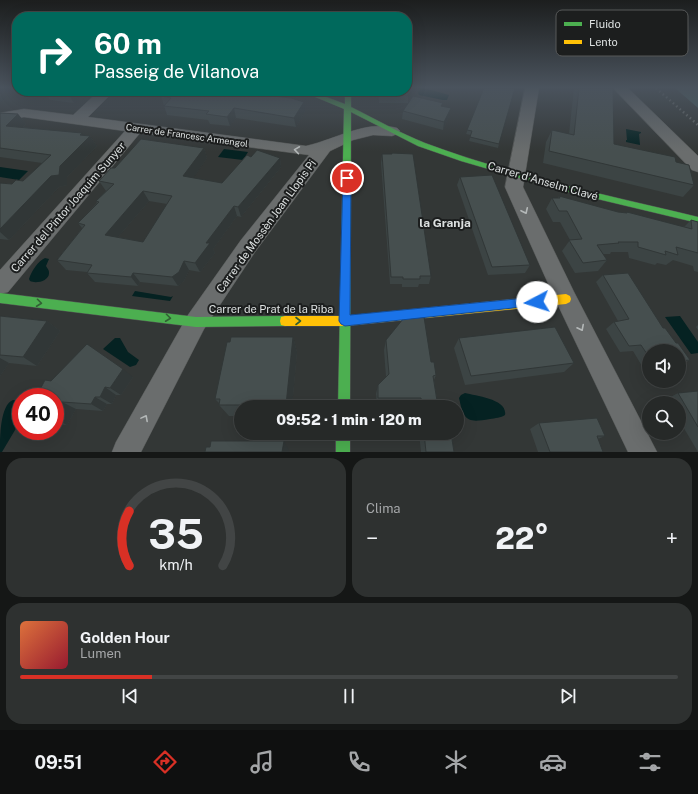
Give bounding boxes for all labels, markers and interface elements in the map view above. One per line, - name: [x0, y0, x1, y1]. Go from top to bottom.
- legend: [556, 10, 688, 56]
- text: Fluido: [589, 18, 621, 30]
- text: 60 m: [94, 27, 162, 60]
- icon: right: [28, 28, 80, 80]
- text: Lento: [589, 36, 618, 48]
- text: Passeig de Vilanova: [94, 61, 259, 82]
- street label: Carrer de Francesc Armengol: [125, 121, 249, 149]
- street label: Carrer del Pintor Joaquim Sunyer: [8, 140, 128, 274]
- one-way arrow: [294, 146, 300, 155]
- street label: Carrer de Mossèn Joan Llopis Pi: [214, 157, 318, 295]
- street label: Carrer d'Anselm Clavé: [486, 160, 600, 202]
- pin: [330, 161, 364, 195]
- icon: arrive: [336, 167, 358, 189]
- one-way arrow: [520, 206, 528, 214]
- district label: la Granja: [419, 216, 471, 230]
- position arrow: [516, 281, 558, 323]
- one-way arrow: [36, 298, 42, 307]
- street label: Carrer de Prat de la Riba: [209, 303, 333, 315]
- one-way arrow: [165, 313, 171, 322]
- one-way arrow: [295, 317, 301, 325]
- one-way arrow: [576, 324, 584, 331]
- map controls: [642, 344, 686, 440]
- button: sound: [642, 344, 686, 388]
- speed limit sign: 40: [12, 388, 64, 440]
- button: search: [642, 396, 686, 440]
- text: 09:52 · 1 min · 120 m: [276, 411, 422, 428]
- one-way arrow: [140, 414, 147, 422]
- text: Clima: [366, 501, 401, 516]
- text: 35: [148, 508, 204, 557]
- text: 22°: [495, 520, 549, 556]
- text: −: [366, 525, 378, 551]
- text: +: [666, 525, 678, 551]
- text: km/h: [159, 555, 193, 572]
- text: Golden Hour: [80, 629, 170, 646]
- text: Lumen: [80, 646, 121, 661]
- icon: previous: [119, 685, 141, 707]
- icon: pause: [338, 685, 360, 707]
- icon: next: [557, 685, 579, 707]
- icon: directions: [151, 748, 179, 776]
- icon: music: [248, 748, 276, 776]
- icon: phone: [345, 748, 373, 776]
- icon: climate: [442, 748, 470, 776]
- icon: car: [539, 748, 567, 776]
- icon: filters: [636, 748, 664, 776]
- text: 09:51: [34, 752, 83, 773]

